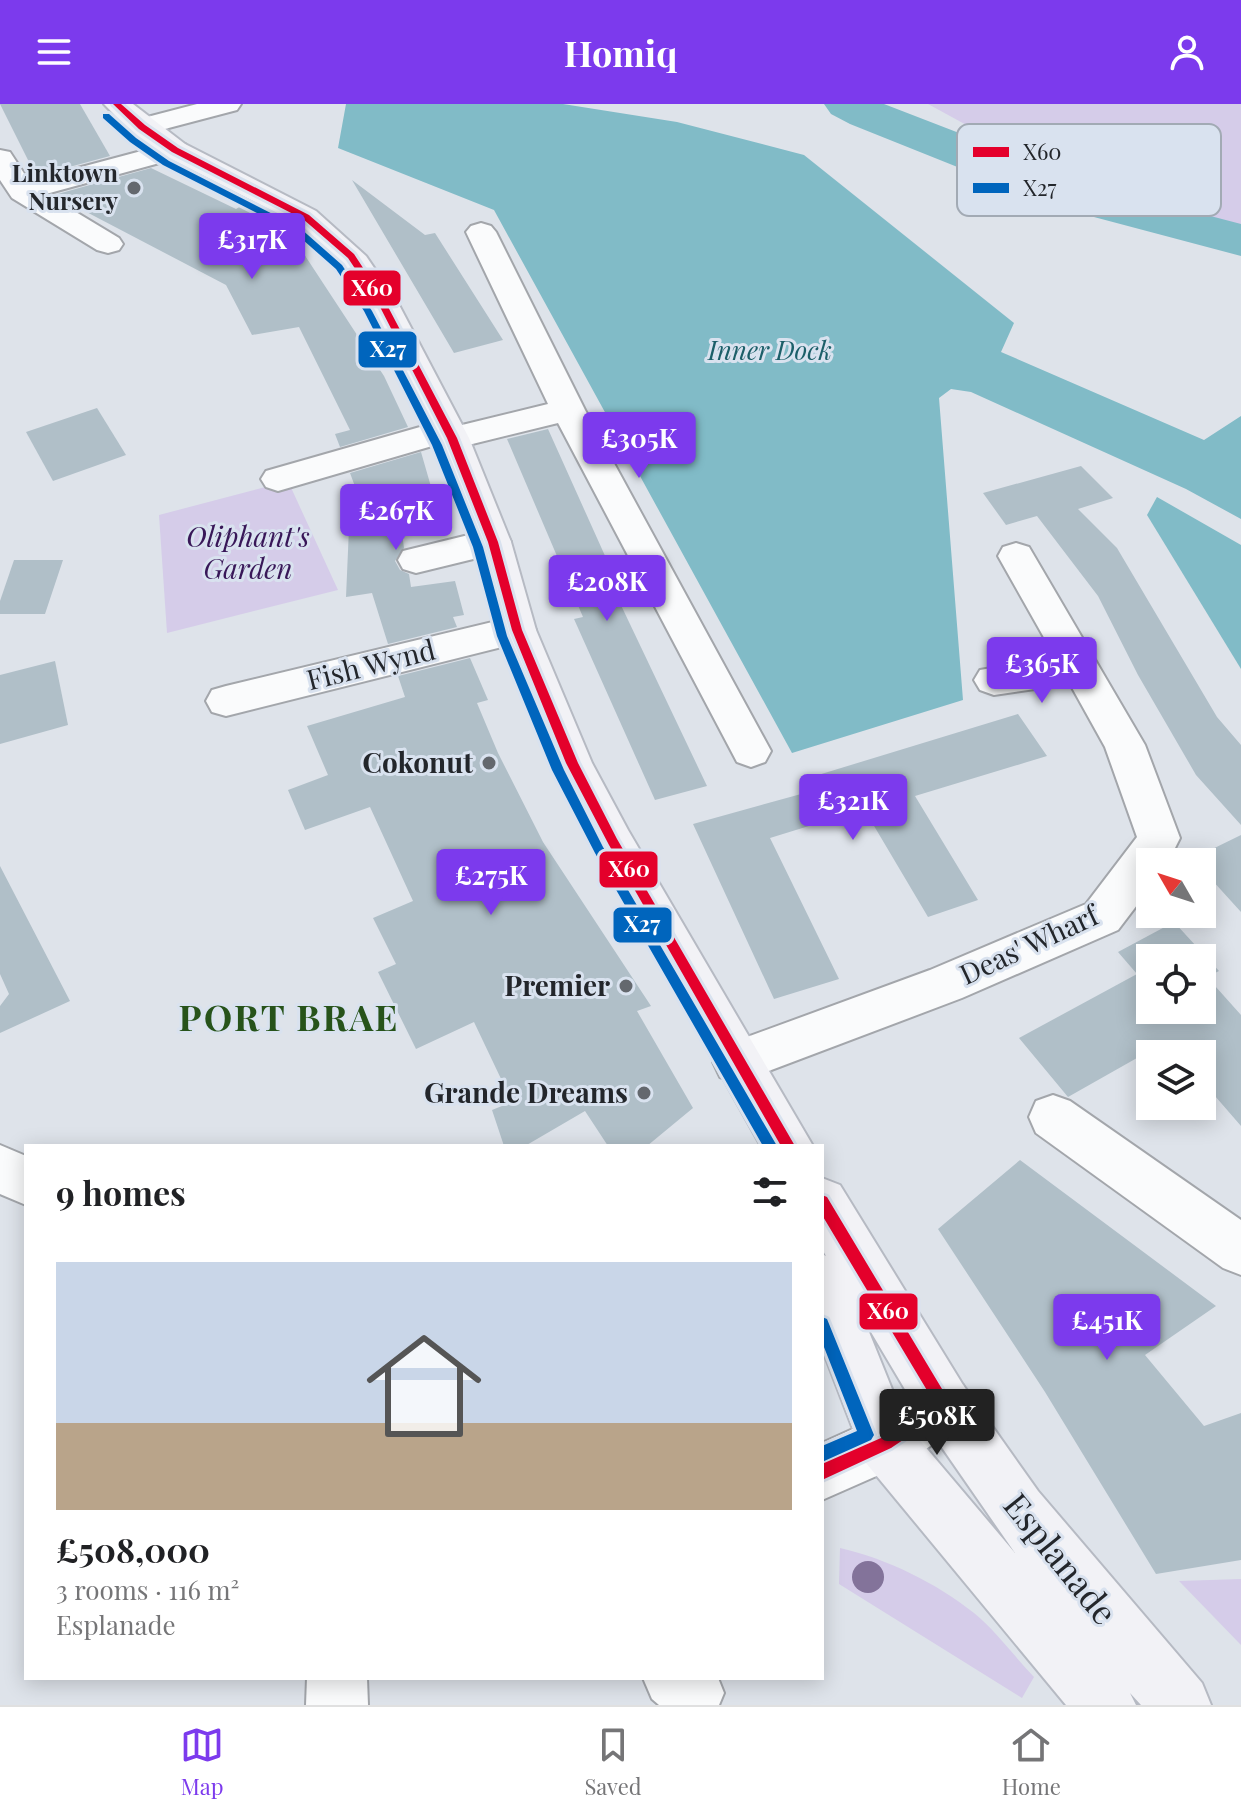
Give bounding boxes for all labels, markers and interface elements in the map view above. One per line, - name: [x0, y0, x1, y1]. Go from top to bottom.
- text: Homiq: [564, 28, 677, 76]
- icon: menu: [32, 30, 76, 74]
- icon: person: [1165, 30, 1209, 74]
- legend: [957, 124, 1221, 216]
- text: X60: [1023, 136, 1062, 166]
- place label: Linktown Nursery: [12, 156, 119, 216]
- text: X27: [1023, 172, 1056, 202]
- marker: Linktown Nursery: [125, 179, 143, 197]
- pin: £317K: [196, 213, 308, 281]
- text: £317K: [217, 221, 287, 256]
- line badge: X60: [342, 269, 402, 307]
- text: X60: [351, 272, 393, 302]
- line badge: X27: [357, 330, 418, 369]
- water label: Inner Dock: [707, 332, 832, 367]
- text: X27: [370, 333, 406, 363]
- pin: £305K: [583, 412, 695, 480]
- text: £305K: [601, 420, 677, 455]
- pin: £267K: [340, 484, 452, 552]
- text: £267K: [358, 492, 434, 527]
- park label: Oliphant's Garden: [186, 517, 310, 586]
- pin: £208K: [551, 555, 663, 623]
- text: £208K: [567, 563, 647, 598]
- street label: Fish Wynd: [303, 630, 439, 697]
- pin: £365K: [986, 637, 1098, 705]
- text: £365K: [1005, 645, 1079, 680]
- place label: Cokonut: [362, 743, 473, 780]
- marker: Cokonut: [480, 754, 498, 772]
- pin: £321K: [797, 774, 909, 842]
- text: £321K: [817, 782, 889, 817]
- north arrow: [1136, 848, 1216, 928]
- map controls: [1136, 848, 1216, 1120]
- pin: £275K: [435, 849, 547, 917]
- line badge: X60: [598, 850, 659, 889]
- text: X60: [608, 853, 650, 883]
- text: £275K: [454, 857, 528, 892]
- street label: Deas' Wharf: [953, 894, 1106, 992]
- line badge: X27: [612, 906, 673, 944]
- text: X27: [624, 908, 660, 938]
- button: locate: [1136, 944, 1216, 1024]
- place label: Premier: [504, 966, 610, 1003]
- marker: Premier: [617, 977, 635, 995]
- district label: PORT BRAE: [179, 992, 399, 1040]
- button: layers: [1136, 1040, 1216, 1120]
- place label: Grande Dreams: [424, 1073, 628, 1110]
- marker: Grande Dreams: [635, 1084, 653, 1102]
- text: 9 homes: [56, 1169, 186, 1215]
- icon: filters: [748, 1170, 792, 1214]
- line badge: X60: [858, 1292, 919, 1331]
- pin: £451K: [1051, 1294, 1163, 1362]
- text: X60: [867, 1295, 909, 1325]
- text: £451K: [1071, 1302, 1143, 1337]
- icon: home: [352, 1314, 496, 1458]
- pin: £508K: [881, 1389, 993, 1457]
- text: £508K: [897, 1397, 977, 1432]
- street label: Esplanade: [994, 1482, 1129, 1633]
- text: £508,000: [56, 1526, 210, 1572]
- text: 3 rooms · 116 m²: [56, 1572, 239, 1607]
- text: Esplanade: [56, 1607, 176, 1642]
- tab: Map: [180, 1723, 224, 1801]
- tab: Saved: [584, 1723, 642, 1801]
- tab: Home: [1002, 1723, 1061, 1801]

